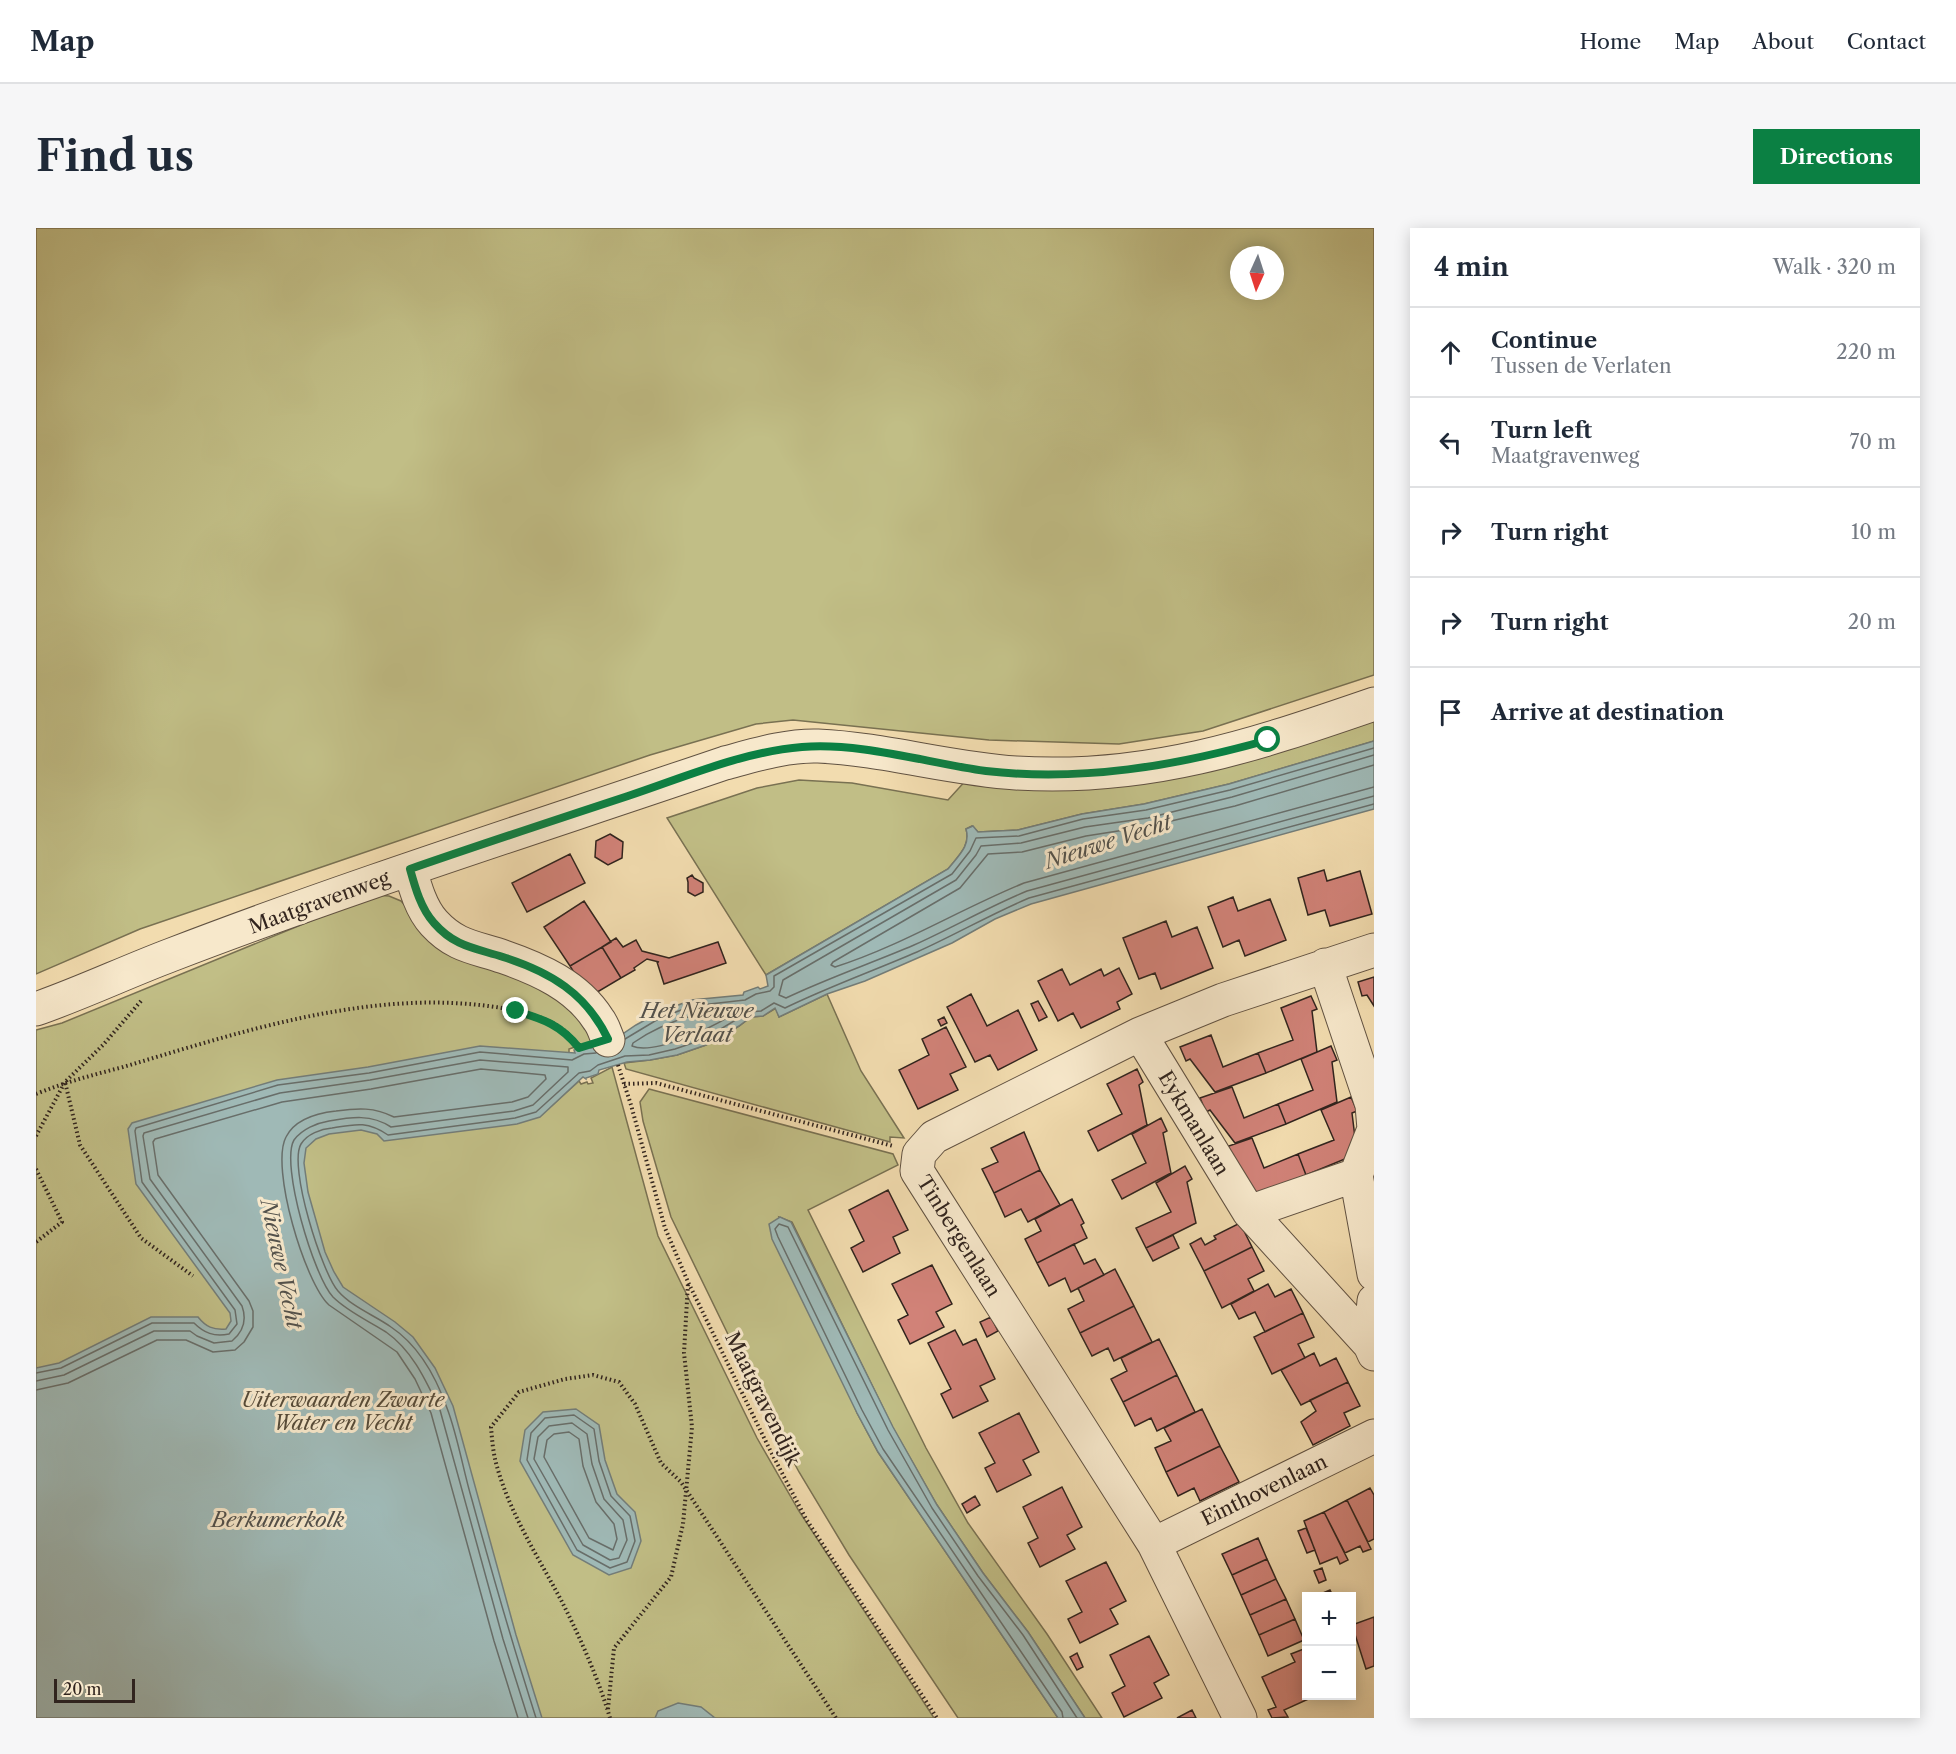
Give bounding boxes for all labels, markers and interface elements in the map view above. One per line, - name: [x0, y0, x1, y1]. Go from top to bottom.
- text: Map: [30, 24, 94, 58]
- text: Home: [1580, 29, 1641, 54]
- text: Map: [1674, 29, 1719, 54]
- text: About: [1752, 29, 1814, 54]
- text: Contact: [1847, 29, 1926, 54]
- button: Directions: [1753, 129, 1920, 184]
- text: Find us: [36, 130, 194, 182]
- north arrow: [1230, 246, 1284, 300]
- text: 4 min: [1434, 251, 1509, 283]
- text: Walk · 320 m: [1773, 255, 1896, 279]
- text: Continue: [1491, 327, 1597, 354]
- icon: ahead: [1434, 336, 1467, 369]
- text: 220 m: [1836, 340, 1896, 364]
- text: Tussen de Verlaten: [1491, 354, 1672, 378]
- text: Turn left: [1491, 417, 1592, 444]
- icon: left: [1434, 426, 1467, 459]
- text: 70 m: [1850, 430, 1896, 454]
- text: Maatgravenweg: [1491, 444, 1639, 468]
- icon: right: [1434, 516, 1467, 549]
- text: Turn right: [1491, 519, 1609, 546]
- text: 10 m: [1851, 520, 1896, 544]
- icon: right: [1434, 606, 1467, 639]
- text: Turn right: [1491, 609, 1609, 636]
- text: 20 m: [1848, 610, 1896, 634]
- icon: arrive: [1434, 696, 1467, 729]
- text: Arrive at destination: [1491, 699, 1724, 726]
- route start: [1254, 726, 1280, 752]
- water label: Nieuwe Vecht: [1039, 809, 1176, 874]
- street label: Maatgravenweg: [245, 865, 393, 939]
- route end: [502, 997, 528, 1023]
- water label: Het Nieuwe Verlaat: [638, 998, 755, 1047]
- street label: Eykmanlaan: [1153, 1066, 1235, 1180]
- street label: Tinbergenlaan: [912, 1171, 1006, 1302]
- water label: Nieuwe Vecht: [255, 1195, 308, 1332]
- street label: Maatgravendijk: [720, 1328, 807, 1471]
- park label: Uiterwaarden Zwarte Water en Vecht: [242, 1388, 446, 1435]
- street label: Einthovenlaan: [1197, 1449, 1331, 1531]
- water label: Berkumerkolk: [210, 1507, 344, 1532]
- map controls: [1302, 1592, 1356, 1700]
- button: +: [1302, 1592, 1356, 1646]
- button: −: [1302, 1646, 1356, 1700]
- scale bar: [54, 1676, 135, 1704]
- text: 20 m: [63, 1679, 102, 1699]

